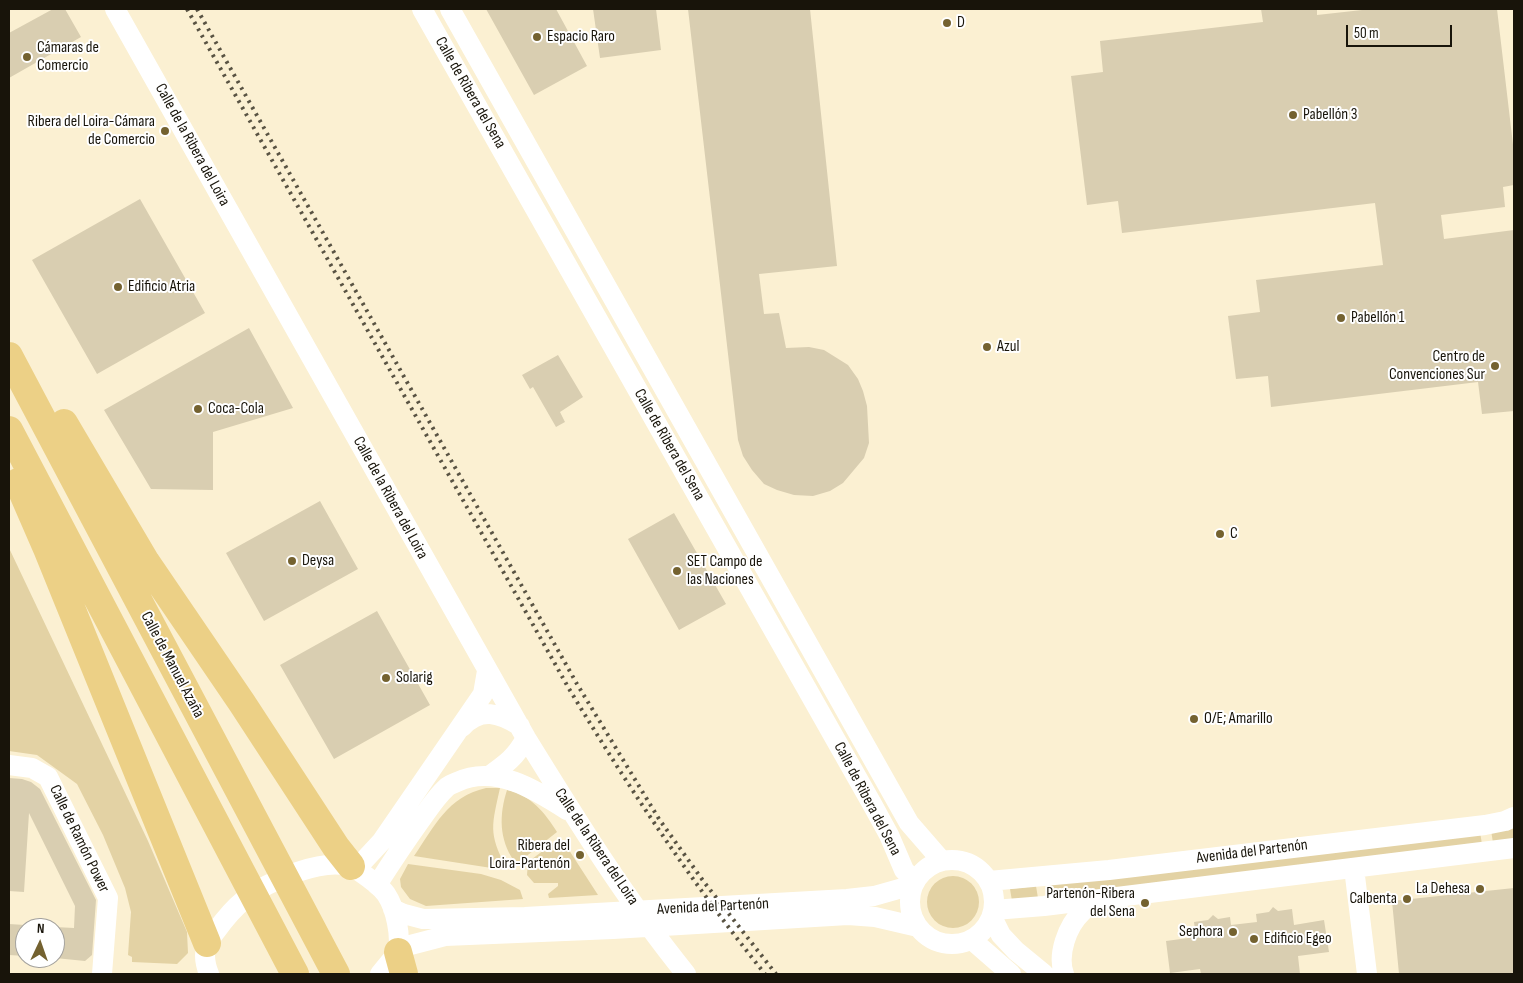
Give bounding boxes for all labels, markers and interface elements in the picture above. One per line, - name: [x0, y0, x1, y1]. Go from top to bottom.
- place label: D: [957, 13, 965, 33]
- scale bar: [1348, 15, 1454, 47]
- marker: D: [941, 17, 953, 29]
- text: 50 m: [1354, 24, 1379, 43]
- place label: Espacio Raro: [547, 27, 615, 47]
- marker: Espacio Raro: [531, 31, 543, 43]
- street label: Calle de Ribera del Sena: [430, 34, 510, 152]
- place label: Cámaras de Comercio: [37, 38, 99, 76]
- marker: Cámaras de Comercio: [21, 51, 33, 63]
- street label: Calle de la Ribera del Loira: [150, 80, 234, 210]
- place label: Pabellón 3: [1303, 105, 1357, 125]
- marker: Pabellón 3: [1287, 109, 1299, 121]
- place label: Ribera del Loira-Cámara de Comercio: [28, 112, 155, 150]
- marker: Ribera del Loira-Cámara de Comercio: [159, 125, 171, 137]
- place label: Edificio Atria: [128, 277, 195, 297]
- marker: Edificio Atria: [112, 281, 124, 293]
- place label: Pabellón 1: [1351, 308, 1404, 328]
- marker: Pabellón 1: [1335, 312, 1347, 324]
- place label: Azul: [997, 337, 1019, 357]
- marker: Azul: [981, 341, 993, 353]
- place label: Centro de Convenciones Sur: [1389, 347, 1485, 385]
- marker: Centro de Convenciones Sur: [1489, 360, 1501, 372]
- street label: Calle de Ribera del Sena: [629, 386, 709, 504]
- place label: Coca-Cola: [208, 399, 264, 419]
- marker: Coca-Cola: [192, 403, 204, 415]
- street label: Calle de la Ribera del Loira: [348, 433, 432, 563]
- place label: C: [1230, 524, 1238, 544]
- marker: C: [1214, 528, 1226, 540]
- place label: Deysa: [302, 551, 334, 571]
- place label: SET Campo de las Naciones: [687, 552, 762, 590]
- marker: Deysa: [286, 555, 298, 567]
- marker: SET Campo de las Naciones: [671, 565, 683, 577]
- street label: Calle de Manuel Azaña: [136, 609, 208, 721]
- place label: Solarig: [396, 668, 433, 688]
- marker: Solarig: [380, 672, 392, 684]
- place label: O/E; Amarillo: [1204, 709, 1273, 729]
- marker: O/E; Amarillo: [1188, 713, 1200, 725]
- street label: Calle de Ribera del Sena: [829, 739, 905, 859]
- street label: Calle de Ramón Power: [45, 782, 113, 896]
- street label: Calle de la Ribera del Loira: [550, 785, 642, 909]
- place label: Ribera del Loira-Partenón: [489, 836, 570, 874]
- street label: Avenida del Partenón: [1195, 836, 1309, 868]
- marker: Ribera del Loira-Partenón: [574, 849, 586, 861]
- place label: La Dehesa: [1416, 879, 1470, 899]
- marker: La Dehesa: [1474, 883, 1486, 895]
- place label: Partenón-Ribera del Sena: [1046, 884, 1135, 922]
- place label: Calbenta: [1349, 889, 1397, 909]
- marker: Calbenta: [1401, 893, 1413, 905]
- street label: Avenida del Partenón: [657, 894, 769, 920]
- marker: Partenón-Ribera del Sena: [1139, 897, 1151, 909]
- north arrow: [15, 918, 65, 968]
- text: N: [37, 920, 45, 937]
- place label: Sephora: [1179, 922, 1223, 942]
- marker: Sephora: [1227, 926, 1239, 938]
- place label: Edificio Egeo: [1264, 929, 1332, 949]
- marker: Edificio Egeo: [1248, 933, 1260, 945]

